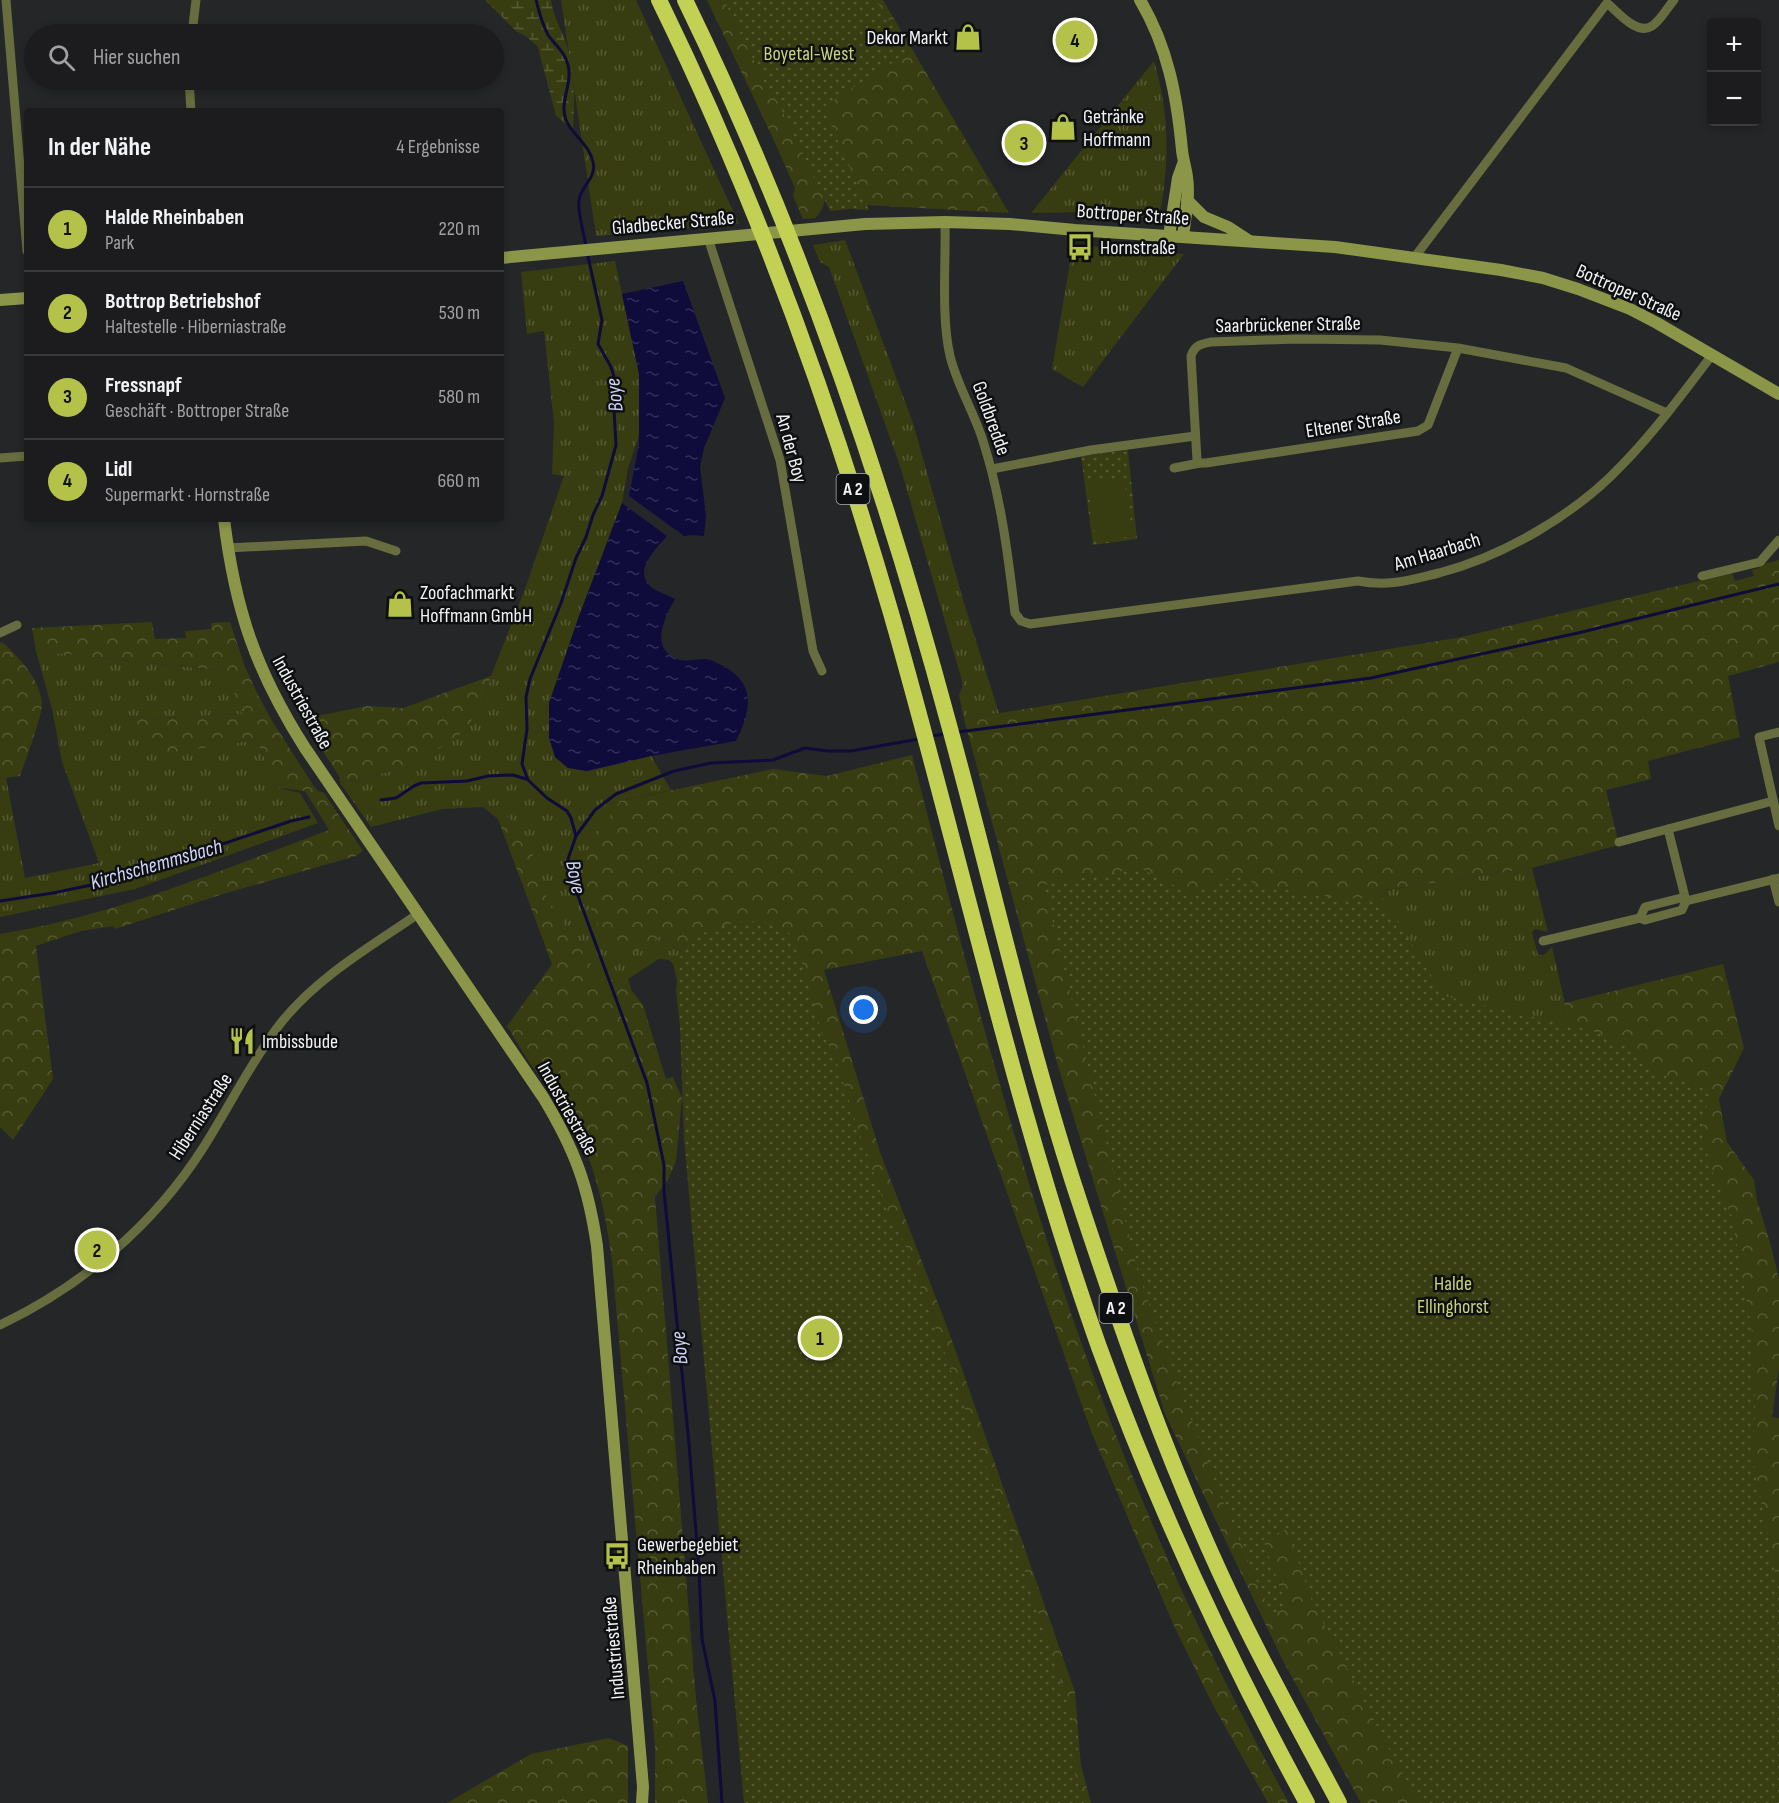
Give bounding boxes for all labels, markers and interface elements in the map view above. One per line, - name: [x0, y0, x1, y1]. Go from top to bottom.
- pin: 4: [1056, 18, 1094, 63]
- map controls: [1707, 18, 1761, 126]
- button: +: [1707, 18, 1761, 72]
- shop icon: Dekor Markt: [953, 22, 983, 52]
- search box: [24, 24, 504, 90]
- place label: Dekor Markt: [867, 26, 948, 50]
- icon: search: [45, 41, 78, 74]
- park label: Boyetal-West: [764, 42, 854, 66]
- text: Hier suchen: [93, 44, 181, 71]
- button: −: [1707, 72, 1761, 126]
- place label: Getränke Hoffmann: [1083, 105, 1151, 152]
- shop icon: Getränke Hoffmann: [1048, 112, 1078, 142]
- pin: 3: [1004, 120, 1044, 166]
- text: In der Nähe: [48, 132, 151, 163]
- text: 4 Ergebnisse: [396, 135, 480, 159]
- street label: Bottroper Straße: [1076, 199, 1190, 231]
- text: Halde Rheinbaben: [105, 204, 244, 231]
- street label: Gladbecker Straße: [611, 206, 735, 240]
- text: 1: [64, 217, 71, 241]
- text: 220 m: [439, 217, 480, 241]
- text: Park: [105, 231, 134, 255]
- bus stop icon: Hornstraße: [1065, 232, 1095, 262]
- place label: Hornstraße: [1100, 236, 1176, 260]
- street label: Bottroper Straße: [1572, 259, 1685, 327]
- text: Bottrop Betriebshof: [105, 288, 261, 315]
- text: 2: [63, 301, 72, 325]
- text: 530 m: [439, 301, 480, 325]
- street label: Saarbrückener Straße: [1215, 312, 1361, 338]
- text: Haltestelle · Hiberniastraße: [105, 315, 286, 339]
- text: Fressnapf: [105, 372, 182, 399]
- water label: Boye: [600, 377, 629, 413]
- street label: Goldbredde: [967, 378, 1015, 459]
- text: 3: [63, 385, 72, 409]
- text: 580 m: [438, 385, 480, 409]
- text: Geschäft · Bottroper Straße: [105, 399, 289, 423]
- street label: Eltener Straße: [1304, 405, 1402, 443]
- street label: An der Boy: [770, 410, 812, 486]
- text: Lidl: [105, 456, 132, 483]
- text: 4: [63, 469, 72, 493]
- text: 660 m: [438, 469, 480, 493]
- road number: A 2: [836, 474, 870, 504]
- text: Supermarkt · Hornstraße: [105, 483, 270, 507]
- street label: Am Haarbach: [1390, 527, 1483, 577]
- place label: Zoofachmarkt Hoffmann GmbH: [420, 581, 532, 628]
- shop icon: Zoofachmarkt Hoffmann GmbH: [385, 589, 415, 619]
- street label: Industriestraße: [267, 652, 338, 753]
- water label: Kirchschemmsbach: [87, 834, 225, 895]
- water label: Boye: [560, 858, 591, 896]
- your location: [849, 995, 878, 1024]
- restaurant icon: Imbissbude: [227, 1026, 257, 1056]
- place label: Imbissbude: [262, 1030, 338, 1054]
- street label: Industriestraße: [532, 1058, 603, 1159]
- street label: Hiberniastraße: [164, 1069, 238, 1165]
- pin: 2: [78, 1228, 116, 1272]
- park label: Halde Ellinghorst: [1417, 1272, 1489, 1319]
- road number: A 2: [1100, 1293, 1132, 1323]
- pin: 1: [800, 1316, 840, 1360]
- water label: Boye: [666, 1330, 693, 1366]
- place label: Gewerbegebiet Rheinbaben: [637, 1533, 738, 1580]
- bus stop icon: Gewerbegebiet Rheinbaben: [602, 1541, 632, 1571]
- street label: Industriestraße: [598, 1596, 630, 1700]

